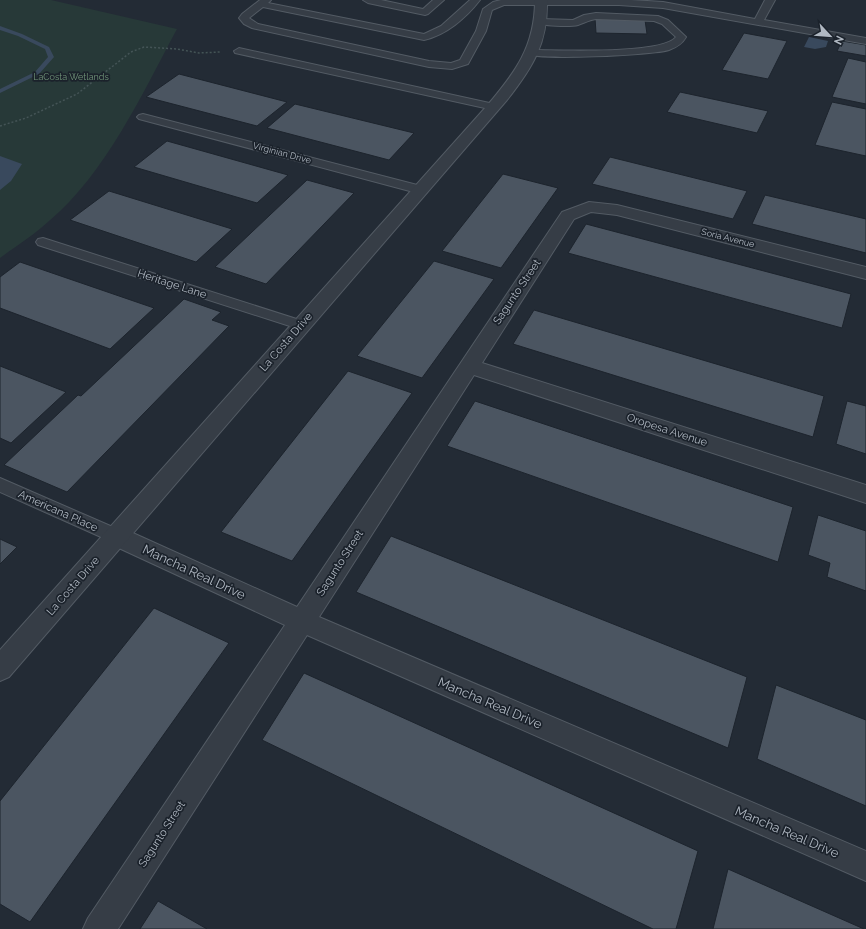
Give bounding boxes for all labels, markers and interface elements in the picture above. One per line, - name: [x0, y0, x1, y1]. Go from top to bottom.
- north arrow: [810, 16, 850, 56]
- text: N: [831, 34, 846, 47]
- park label: LaCosta Wetlands: [33, 72, 109, 82]
- street label: Virginian Drive: [252, 140, 313, 166]
- street label: Soria Avenue: [700, 227, 756, 250]
- street label: Sagunto Street: [490, 257, 544, 327]
- street label: Heritage Lane: [136, 267, 209, 301]
- street label: La Costa Drive: [257, 310, 315, 374]
- street label: Oropesa Avenue: [625, 411, 709, 449]
- street label: Americana Place: [16, 488, 100, 535]
- street label: Sagunto Street: [314, 527, 366, 598]
- street label: Mancha Real Drive: [140, 542, 248, 603]
- street label: La Costa Drive: [44, 554, 102, 618]
- street label: Mancha Real Drive: [436, 674, 545, 732]
- street label: Sagunto Street: [136, 798, 188, 869]
- street label: Mancha Real Drive: [733, 803, 842, 861]

